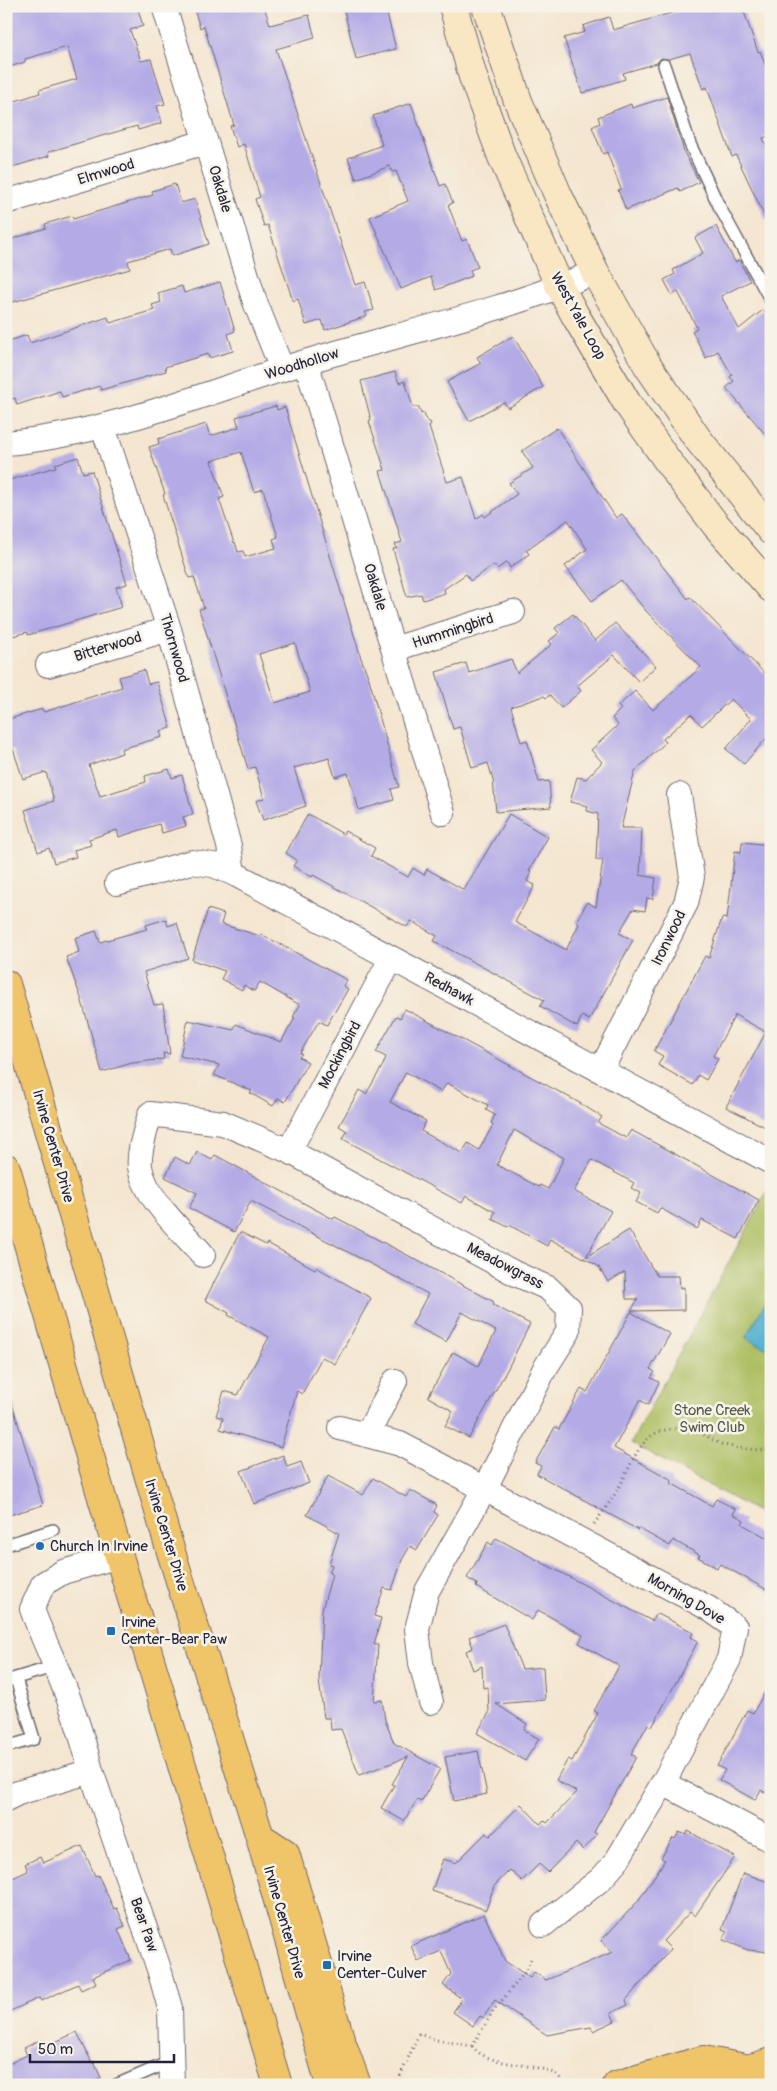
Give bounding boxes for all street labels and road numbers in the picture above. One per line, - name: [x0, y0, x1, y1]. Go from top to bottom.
- street label: Elmwood: [75, 154, 137, 190]
- street label: Oakdale: [204, 163, 236, 215]
- street label: West Yale Loop: [546, 269, 610, 363]
- street label: Woodhollow: [263, 344, 341, 384]
- street label: Oakdale: [359, 561, 391, 613]
- street label: Hummingbird: [410, 609, 496, 653]
- street label: Thornwood: [155, 611, 193, 685]
- street label: Bitterwood: [72, 628, 144, 666]
- street label: Ironwood: [647, 907, 691, 969]
- street label: Redhawk: [421, 968, 478, 1010]
- street label: Mockingbird: [314, 1018, 366, 1092]
- street label: Irvine Center Drive: [28, 1087, 78, 1205]
- street label: Meadowgrass: [463, 1239, 547, 1294]
- street label: Irvine Center Drive: [140, 1476, 192, 1594]
- street label: Morning Dove: [644, 1569, 729, 1629]
- street label: Irvine Center Drive: [259, 1863, 309, 1981]
- street label: Bear Paw: [126, 1895, 162, 1955]

